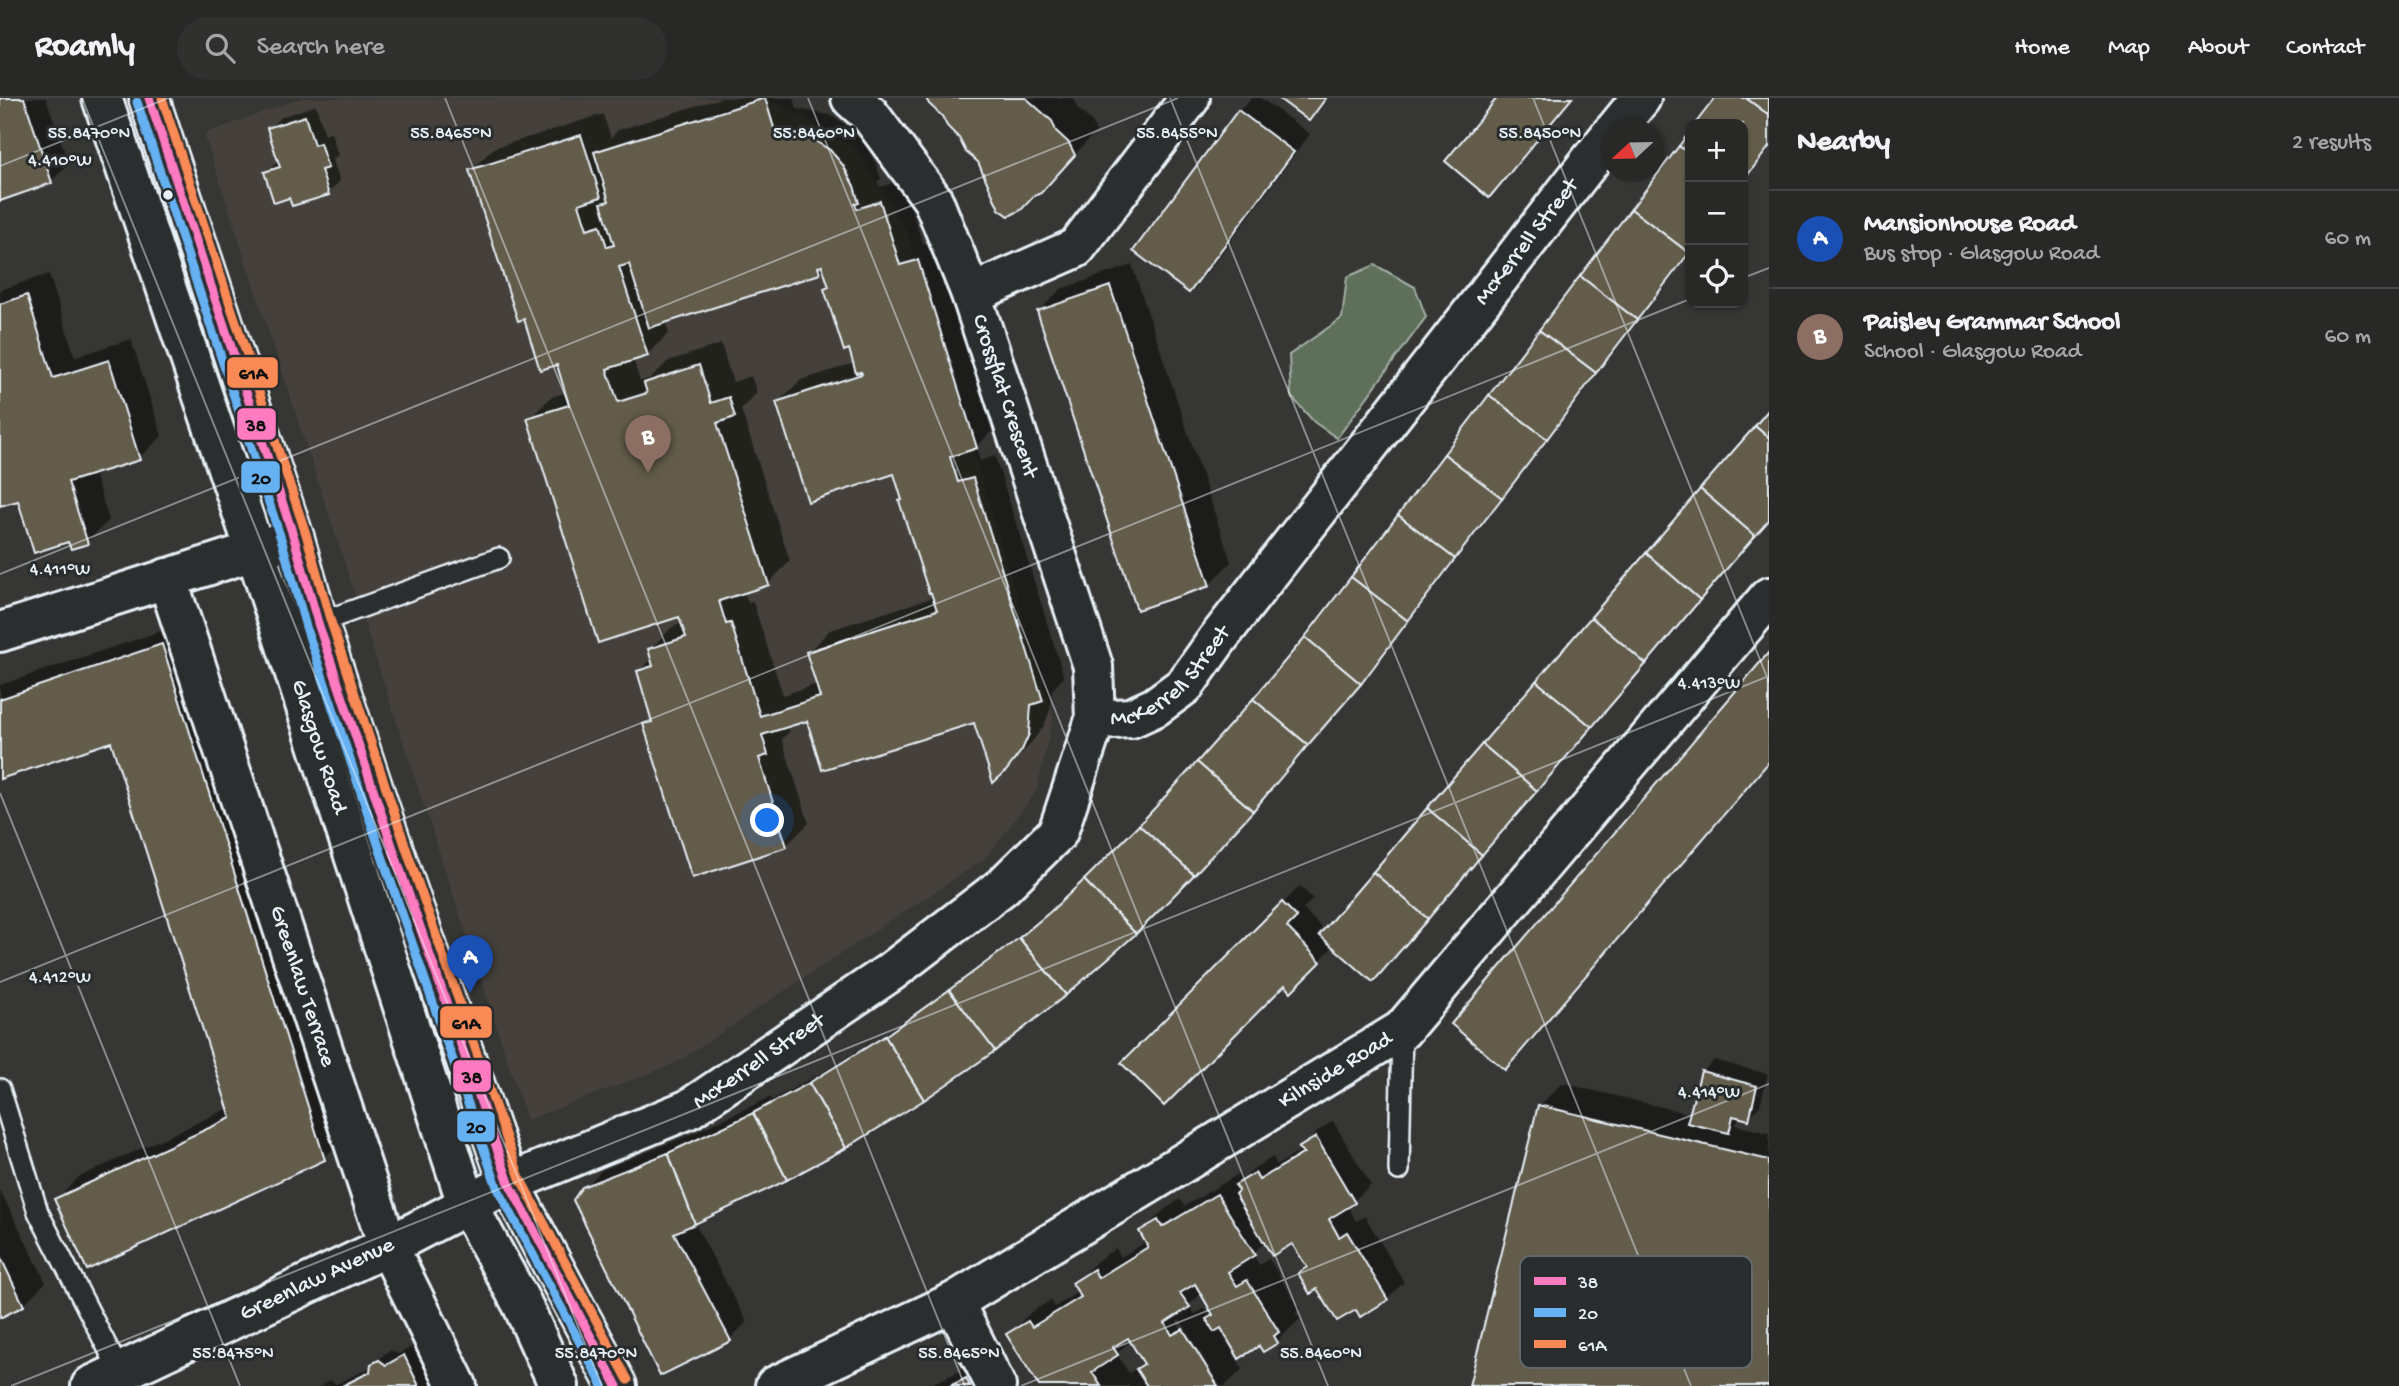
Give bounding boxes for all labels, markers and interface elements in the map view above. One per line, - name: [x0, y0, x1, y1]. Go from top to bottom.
- search box: [177, 17, 667, 80]
- text: Roamly: [35, 29, 135, 67]
- icon: search: [201, 29, 239, 67]
- text: Search here: [257, 33, 385, 64]
- text: Home: [2014, 34, 2070, 63]
- text: Map: [2108, 34, 2150, 63]
- text: About: [2188, 34, 2248, 63]
- text: Contact: [2286, 34, 2364, 63]
- north arrow: [1601, 119, 1664, 182]
- map controls: [1685, 119, 1748, 308]
- button: +: [1685, 119, 1748, 182]
- text: 55.8470°N: [48, 124, 130, 145]
- text: 55.8465°N: [410, 124, 492, 145]
- text: 55.8460°N: [773, 124, 855, 145]
- text: 55.8455°N: [1136, 124, 1218, 145]
- text: 55.8450°N: [1499, 124, 1581, 145]
- text: Nearby: [1797, 126, 1890, 161]
- text: 2 results: [2292, 130, 2371, 157]
- text: 4.410°W: [28, 151, 92, 172]
- street label: McKerrell Street: [1469, 172, 1586, 311]
- button: −: [1685, 182, 1748, 245]
- unlabelled marker: [161, 188, 175, 202]
- text: Mansionhouse Road: [1864, 210, 2075, 241]
- text: A: [1813, 226, 1827, 253]
- text: 60 m: [2325, 226, 2371, 253]
- text: Bus stop · Glasgow Road: [1864, 241, 2099, 268]
- button: locate: [1685, 245, 1748, 308]
- text: Paisley Grammar School: [1864, 308, 2120, 339]
- street label: Crossflat Crescent: [965, 311, 1044, 483]
- text: B: [1814, 324, 1826, 351]
- text: 60 m: [2325, 324, 2371, 351]
- text: School · Glasgow Road: [1864, 339, 2081, 366]
- line badge: 61A: [226, 356, 279, 389]
- text: 61A: [239, 364, 269, 387]
- line badge: 38: [236, 407, 277, 441]
- pin: B: [625, 415, 671, 473]
- text: 38: [245, 416, 267, 439]
- line badge: 20: [240, 460, 281, 494]
- text: 20: [251, 469, 271, 492]
- text: 4.411°W: [30, 560, 90, 581]
- street label: McKerrell Street: [1110, 619, 1237, 733]
- text: 4.413°W: [1678, 674, 1740, 695]
- street label: Glasgow Road: [284, 676, 354, 819]
- your location: [750, 803, 784, 837]
- street label: Greenlaw Terrace: [263, 902, 342, 1071]
- pin: A: [447, 935, 493, 993]
- text: 4.412°W: [29, 968, 91, 989]
- line badge: 61A: [439, 1005, 493, 1039]
- street label: McKerrell Street: [688, 1006, 831, 1116]
- text: 61A: [452, 1014, 482, 1037]
- street label: Kilnside Road: [1274, 1025, 1399, 1115]
- line badge: 38: [452, 1059, 492, 1093]
- text: 38: [461, 1068, 483, 1091]
- text: 4.414°W: [1678, 1083, 1740, 1104]
- line badge: 20: [456, 1110, 496, 1143]
- text: 20: [466, 1118, 486, 1141]
- street label: Greenlaw Avenue: [236, 1231, 400, 1327]
- legend: [1520, 1256, 1752, 1368]
- text: 38: [1577, 1273, 1598, 1296]
- text: 20: [1578, 1304, 1598, 1327]
- text: 61A: [1578, 1336, 1608, 1359]
- text: 55.8475°N: [192, 1344, 274, 1365]
- text: 55.8470°N: [555, 1344, 637, 1365]
- text: 55.8465°N: [918, 1344, 1000, 1365]
- text: 55.8460°N: [1280, 1344, 1362, 1365]

